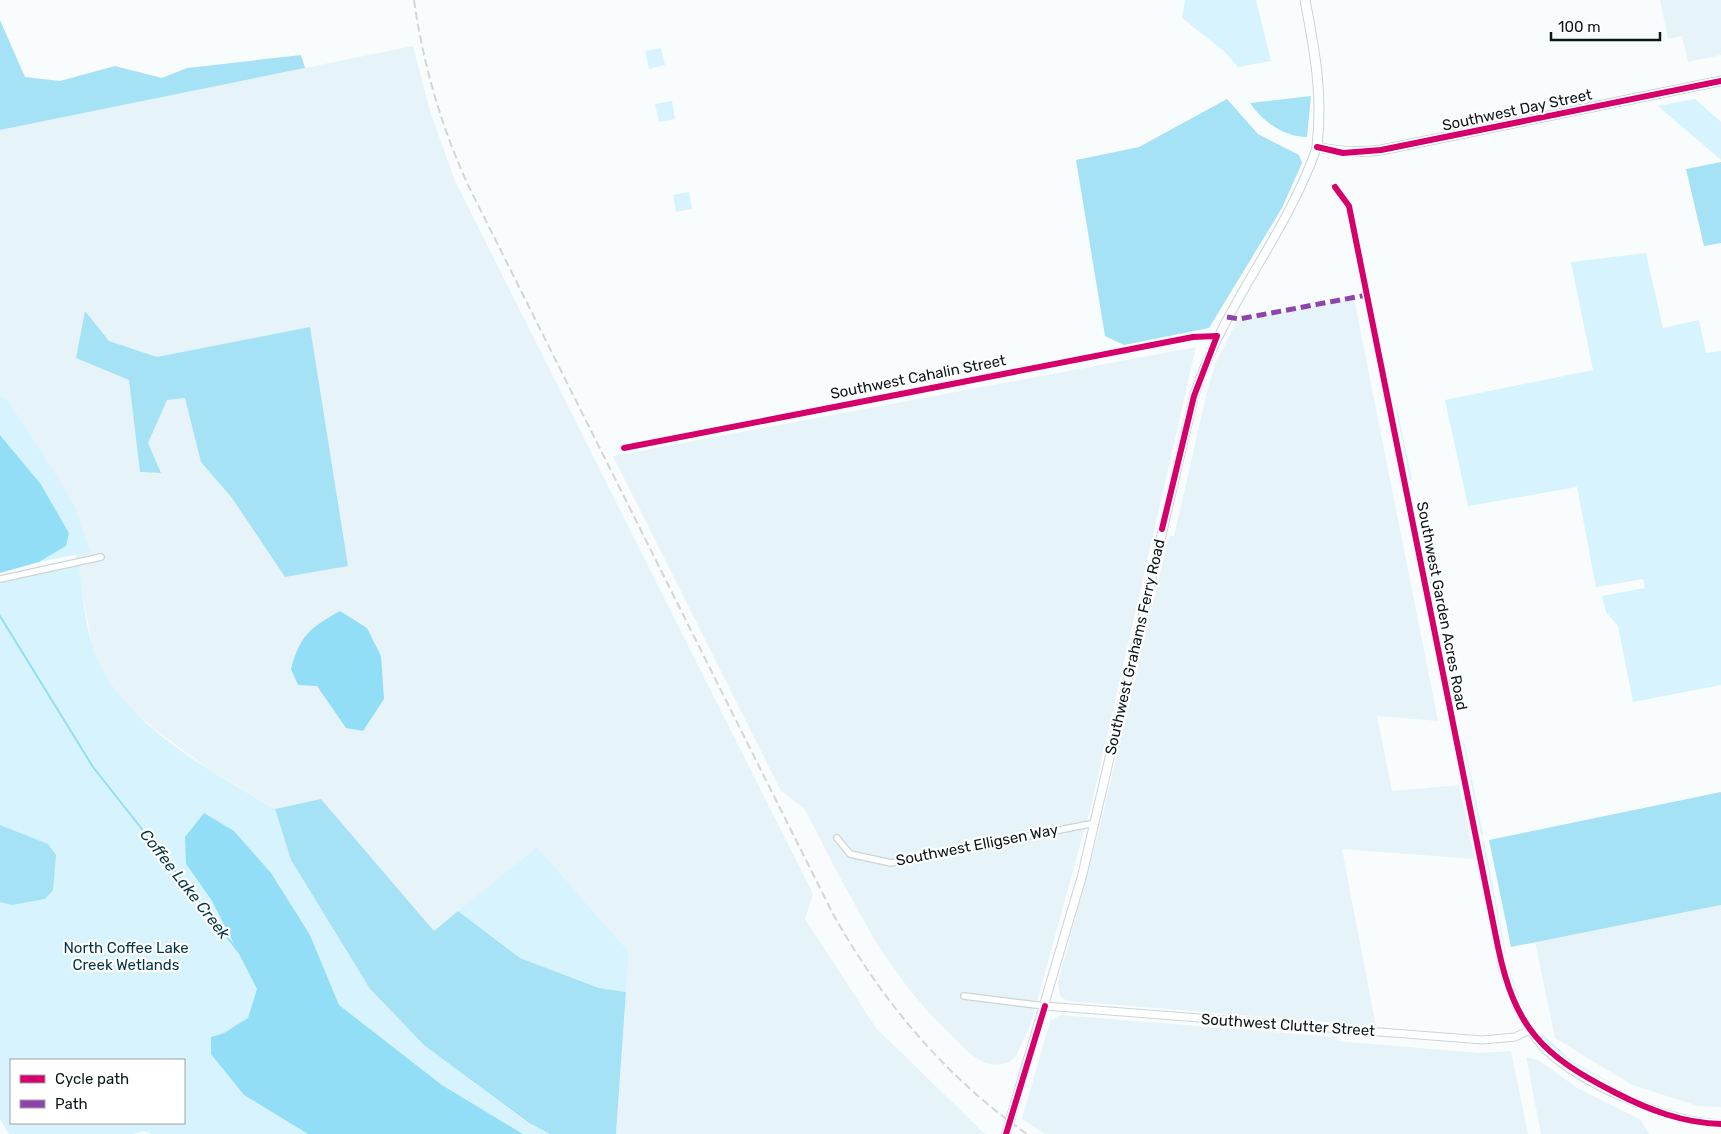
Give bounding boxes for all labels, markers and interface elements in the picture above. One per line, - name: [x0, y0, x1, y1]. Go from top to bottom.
- scale bar: [1551, 10, 1660, 42]
- text: 100 m: [1558, 18, 1600, 36]
- street label: Southwest Day Street: [1440, 85, 1594, 135]
- street label: Southwest Cahalin Street: [829, 351, 1007, 403]
- street label: Southwest Garden Acres Road: [1413, 500, 1471, 712]
- street label: Southwest Grahams Ferry Road: [1101, 537, 1169, 757]
- street label: Southwest Elligsen Way: [894, 820, 1060, 870]
- water label: Coffee Lake Creek: [136, 825, 234, 943]
- park label: North Coffee Lake Creek Wetlands: [63, 939, 189, 974]
- street label: Southwest Clutter Street: [1200, 1010, 1376, 1040]
- legend: [10, 1059, 185, 1124]
- text: Cycle path: [55, 1070, 129, 1088]
- text: Path: [55, 1095, 88, 1113]

